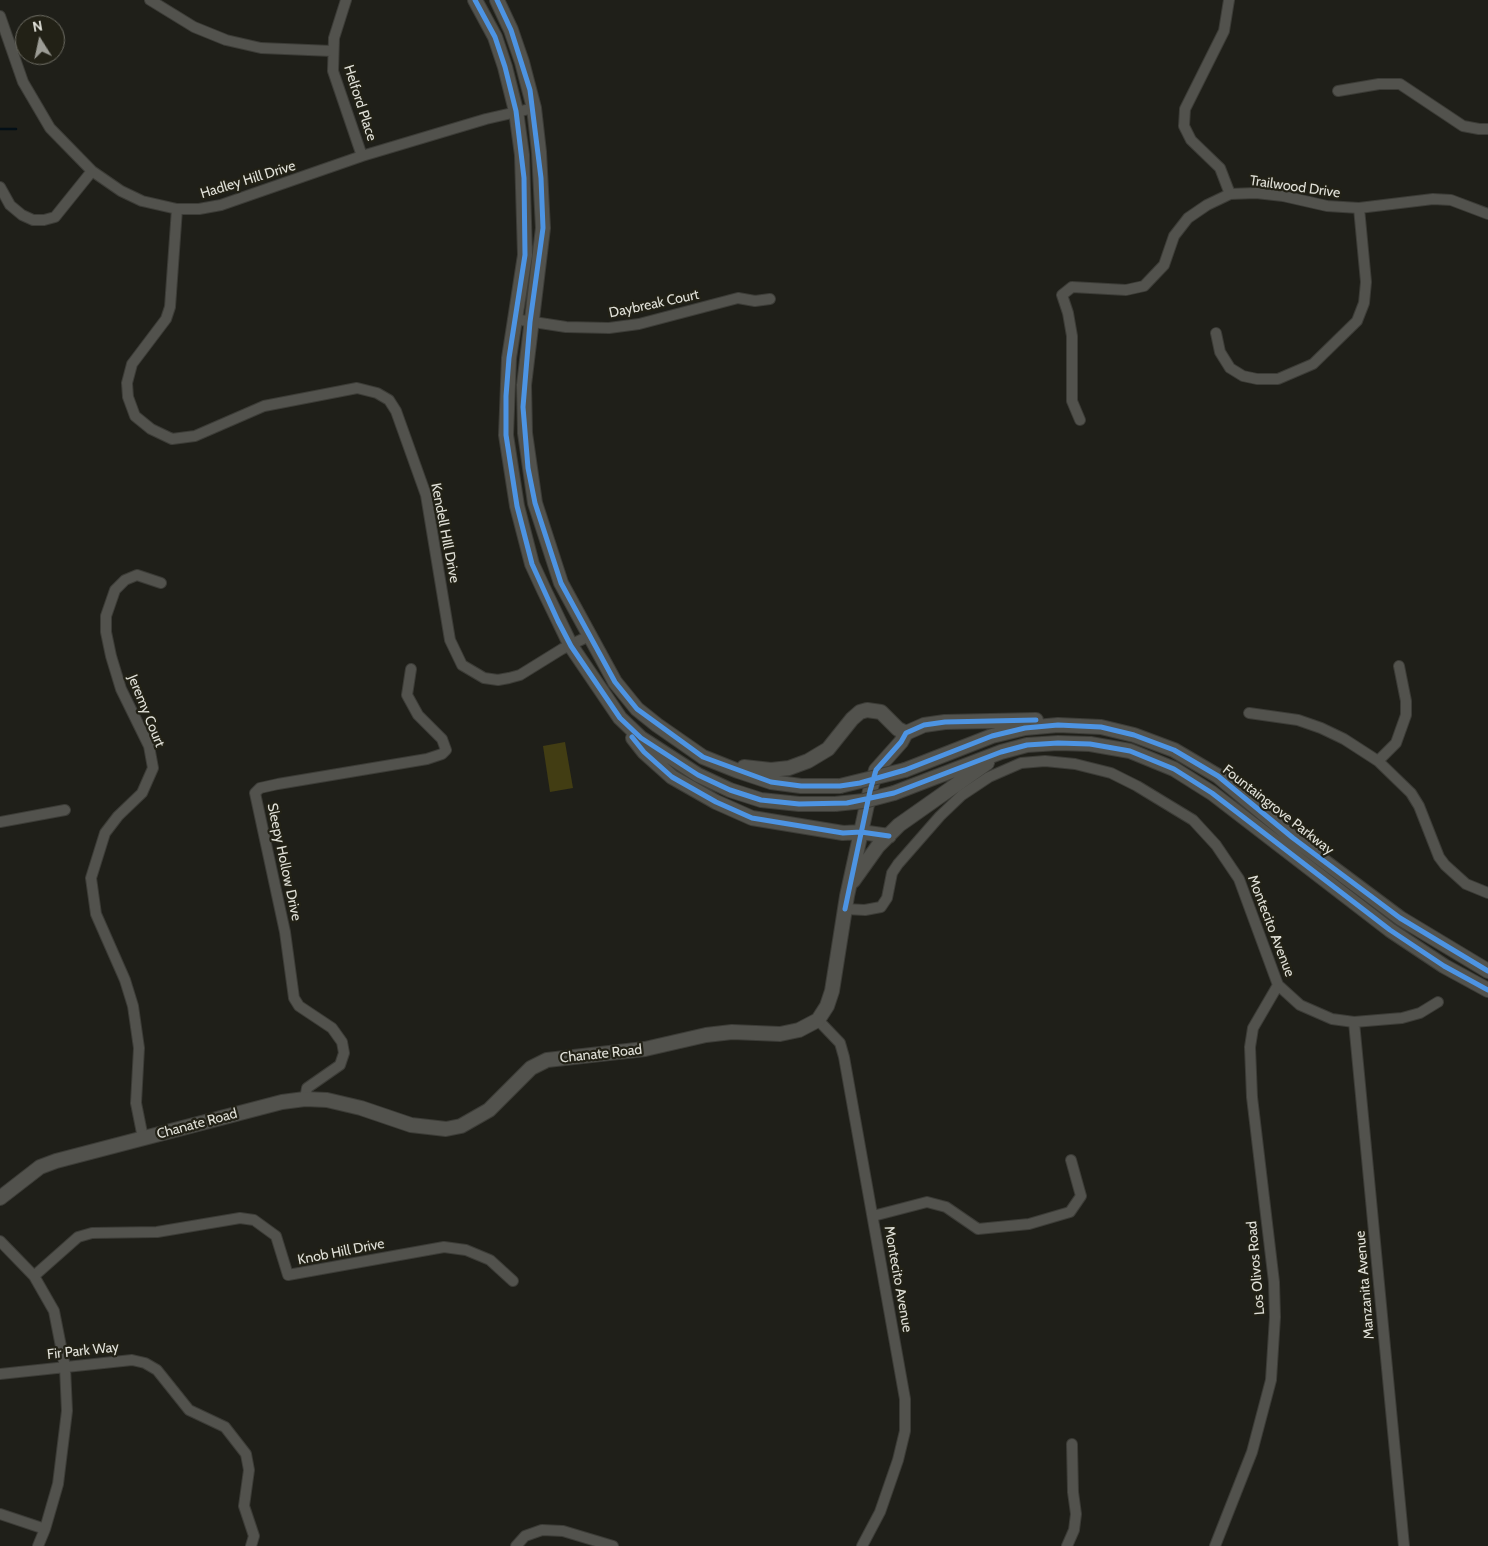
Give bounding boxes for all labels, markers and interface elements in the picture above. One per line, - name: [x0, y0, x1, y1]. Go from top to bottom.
- north arrow: [15, 15, 65, 65]
- text: N: [31, 16, 44, 36]
- street label: Helford Place: [340, 63, 380, 143]
- street label: Hadley Hill Drive: [198, 158, 298, 202]
- street label: Trailwood Drive: [1249, 172, 1341, 202]
- street label: Daybreak Court: [608, 286, 700, 322]
- street label: Kendell HIll Drive: [427, 482, 463, 584]
- street label: Jeremy Court: [124, 672, 168, 750]
- street label: Fountaingrove Parkway: [1219, 761, 1337, 859]
- street label: Sleepy Hollow Drive: [263, 802, 305, 922]
- street label: Montecito Avenue: [1244, 873, 1298, 979]
- street label: Chanate Road: [559, 1041, 643, 1067]
- street label: Chanate Road: [155, 1105, 239, 1143]
- street label: Los Olivos Road: [1244, 1220, 1268, 1316]
- street label: Montecito Avenue: [880, 1225, 916, 1333]
- street label: Manzanita Avenue: [1352, 1230, 1378, 1340]
- street label: Knob Hill Drive: [296, 1235, 386, 1269]
- street label: Fir Park Way: [46, 1339, 120, 1363]

